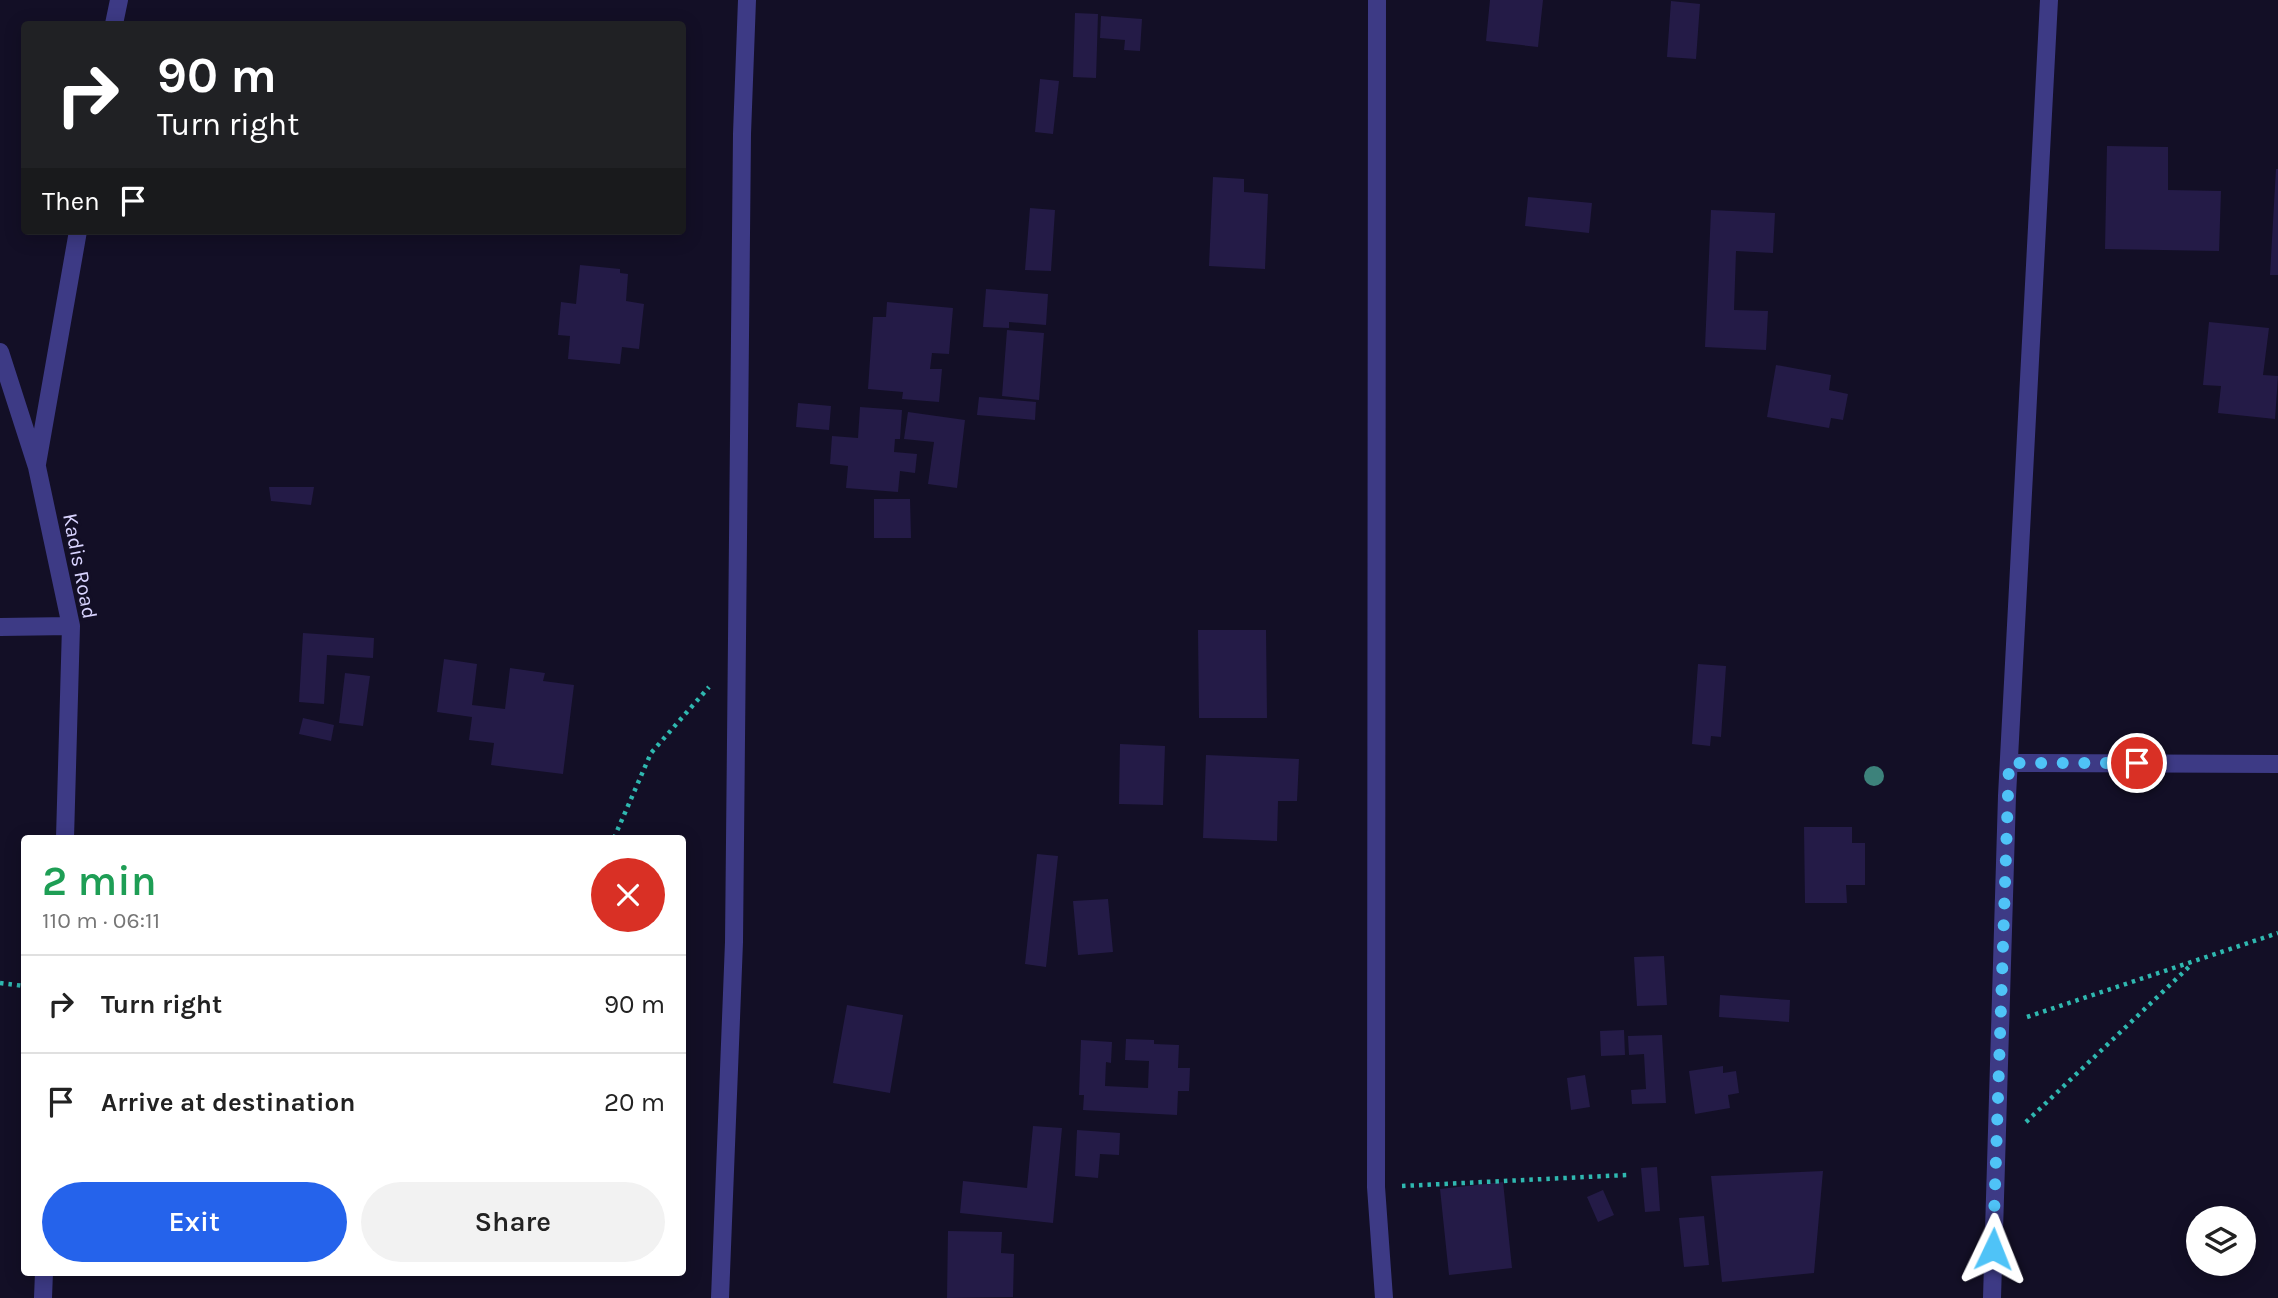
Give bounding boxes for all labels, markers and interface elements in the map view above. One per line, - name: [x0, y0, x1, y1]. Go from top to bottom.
- text: 90 m: [157, 47, 277, 104]
- icon: right: [42, 49, 133, 140]
- text: Turn right: [157, 106, 299, 143]
- icon: arrive: [114, 182, 152, 220]
- text: Then: [42, 186, 100, 217]
- street label: Kadis Road: [58, 511, 102, 621]
- pin: [2107, 733, 2167, 793]
- icon: arrive: [2118, 744, 2156, 782]
- text: 2 min: [42, 856, 157, 906]
- button: close: [591, 858, 665, 932]
- text: 110 m · 06:11: [42, 907, 160, 934]
- icon: right: [42, 985, 80, 1023]
- text: Turn right: [101, 989, 222, 1020]
- text: 90 m: [604, 989, 665, 1020]
- icon: arrive: [42, 1083, 80, 1121]
- text: Arrive at destination: [101, 1087, 355, 1118]
- text: 20 m: [604, 1087, 665, 1118]
- button: Exit: [42, 1182, 347, 1262]
- button: Share: [361, 1182, 665, 1262]
- map controls: [2186, 1206, 2256, 1276]
- button: layers: [2186, 1206, 2256, 1276]
- position arrow: [1956, 1212, 2030, 1286]

